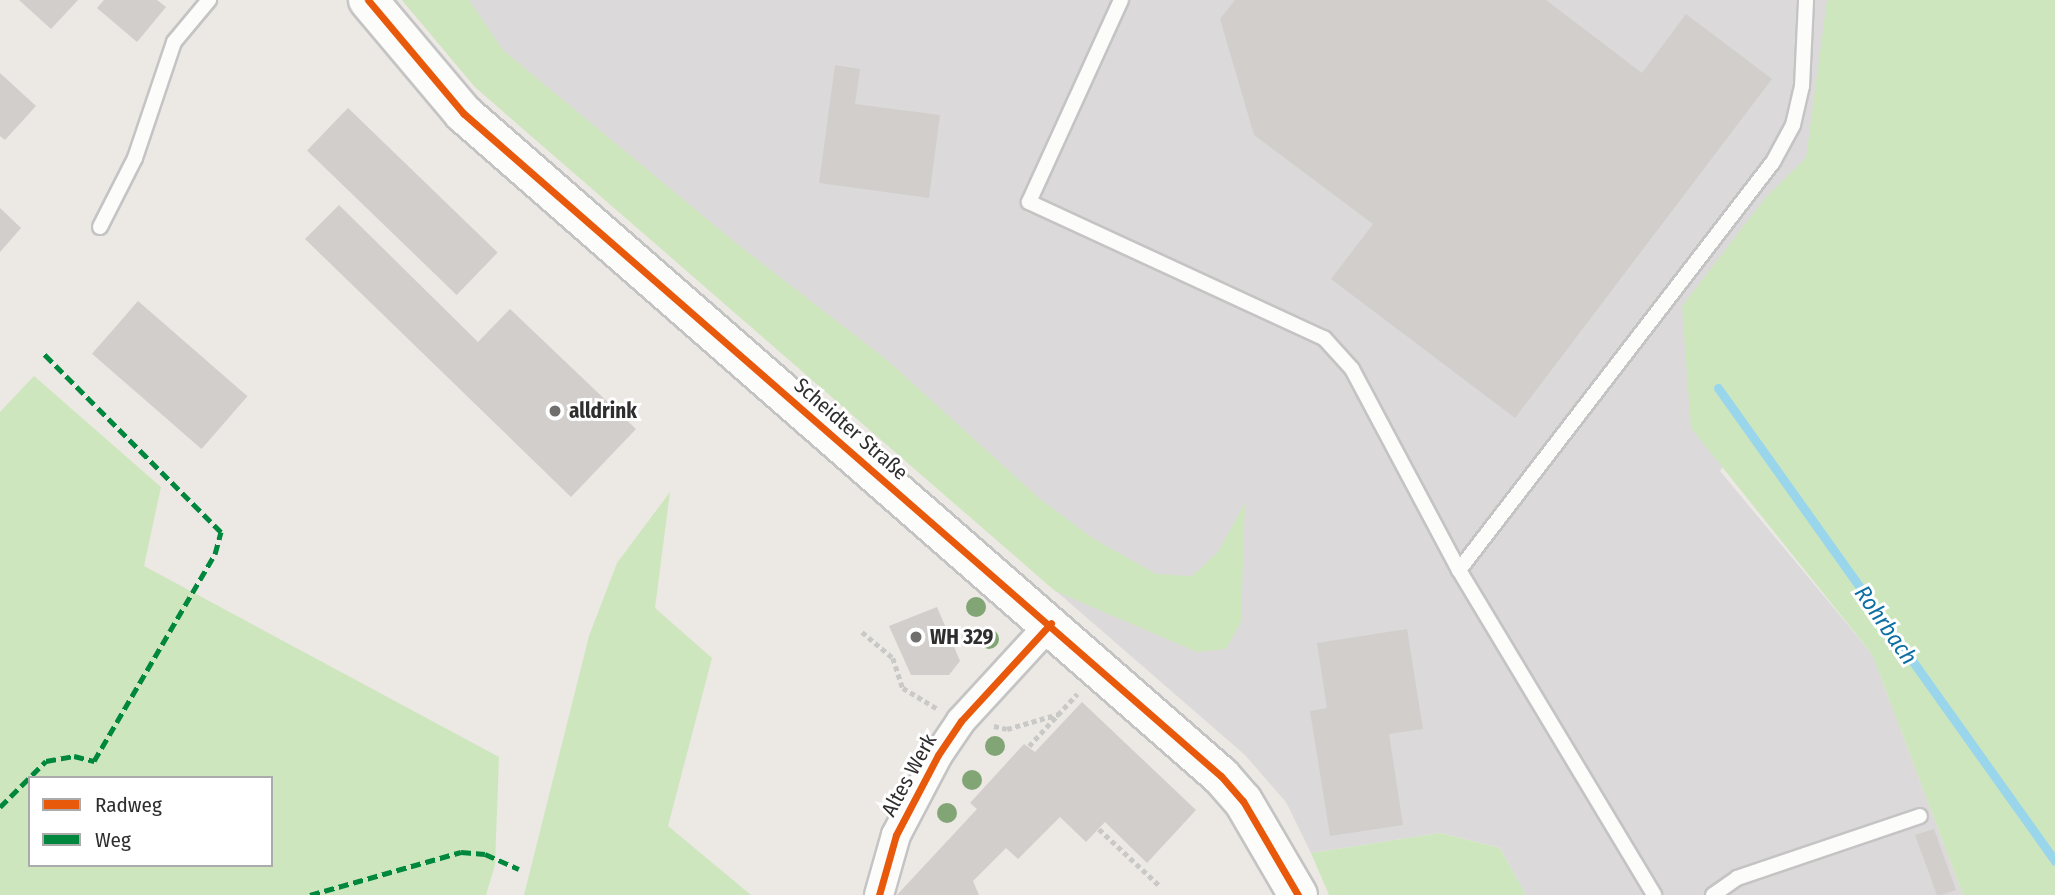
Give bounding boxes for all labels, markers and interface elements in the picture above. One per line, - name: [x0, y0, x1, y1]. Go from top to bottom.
- street label: Scheidter Straße: [789, 373, 913, 485]
- place label: alldrink: [569, 398, 637, 424]
- marker: alldrink: [547, 403, 563, 419]
- water label: Rohrbach: [1849, 580, 1923, 670]
- place label: WH 329: [930, 624, 993, 650]
- marker: WH 329: [908, 629, 924, 645]
- street label: Altes Werk: [876, 729, 942, 821]
- legend: [28, 776, 273, 867]
- text: Radweg: [95, 792, 162, 818]
- text: Weg: [95, 827, 131, 853]

